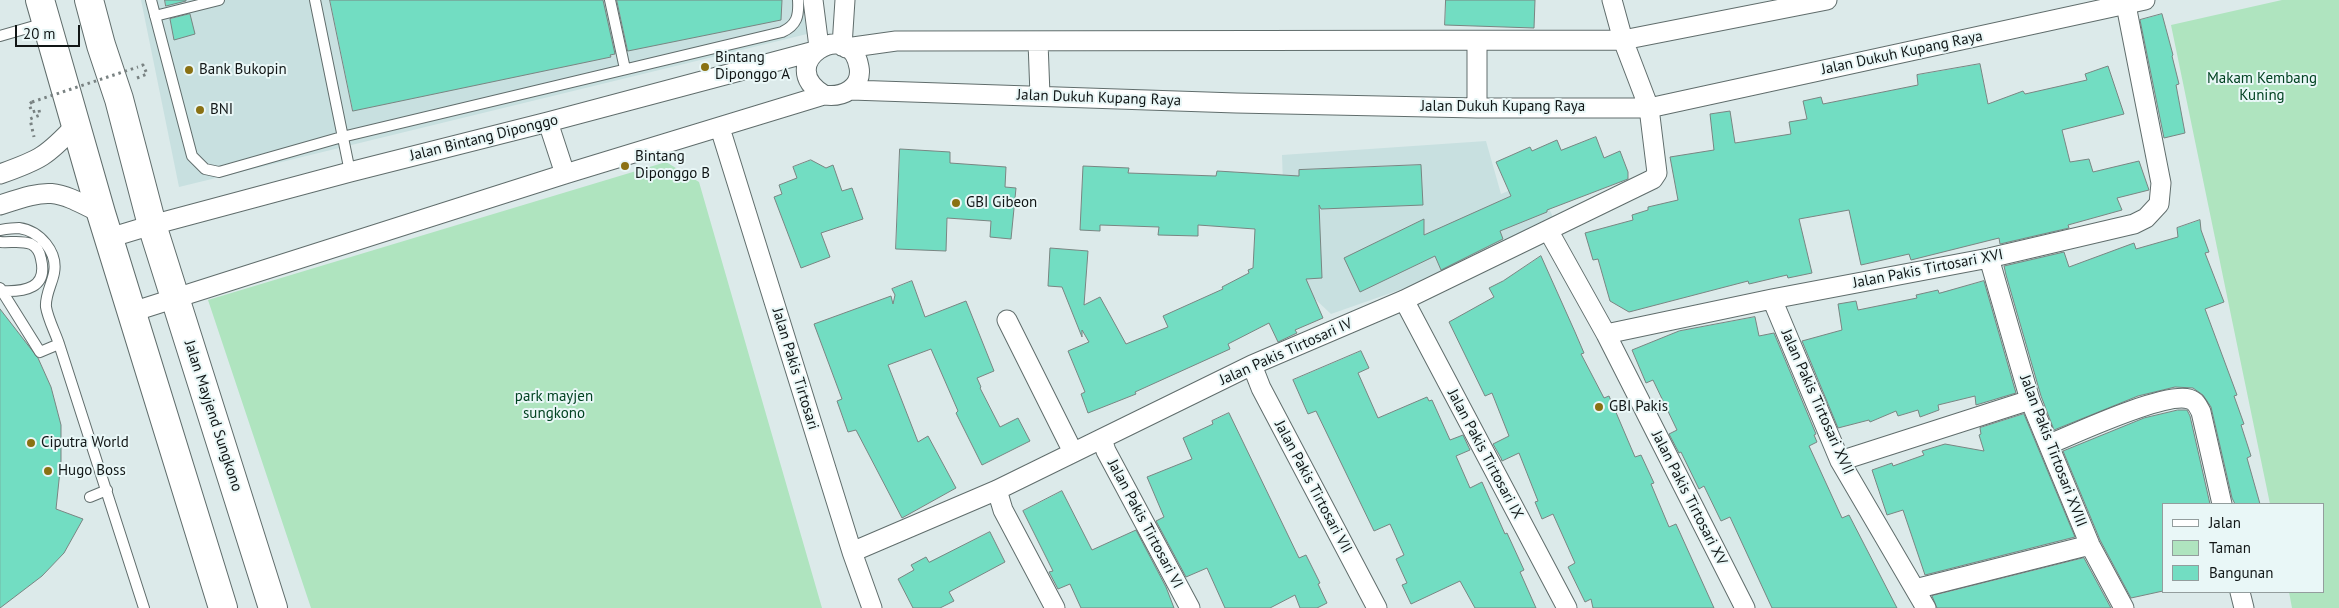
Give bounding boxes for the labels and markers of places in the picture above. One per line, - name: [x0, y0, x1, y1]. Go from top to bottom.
- place label: Bintang Diponggo A: [715, 49, 790, 84]
- place label: Bank Bukopin: [199, 61, 287, 79]
- marker: Bintang Diponggo A: [699, 61, 711, 73]
- marker: Bank Bukopin: [183, 64, 195, 76]
- place label: BNI: [210, 101, 233, 119]
- marker: BNI: [194, 104, 206, 116]
- place label: Bintang Diponggo B: [635, 148, 710, 183]
- marker: Bintang Diponggo B: [619, 160, 631, 172]
- place label: GBI Gibeon: [966, 194, 1037, 212]
- marker: GBI Gibeon: [950, 197, 962, 209]
- place label: GBI Pakis: [1609, 398, 1668, 416]
- marker: GBI Pakis: [1593, 401, 1605, 413]
- place label: Ciputra World: [41, 434, 129, 452]
- marker: Ciputra World: [25, 437, 37, 449]
- place label: Hugo Boss: [58, 462, 126, 480]
- marker: Hugo Boss: [42, 465, 54, 477]

